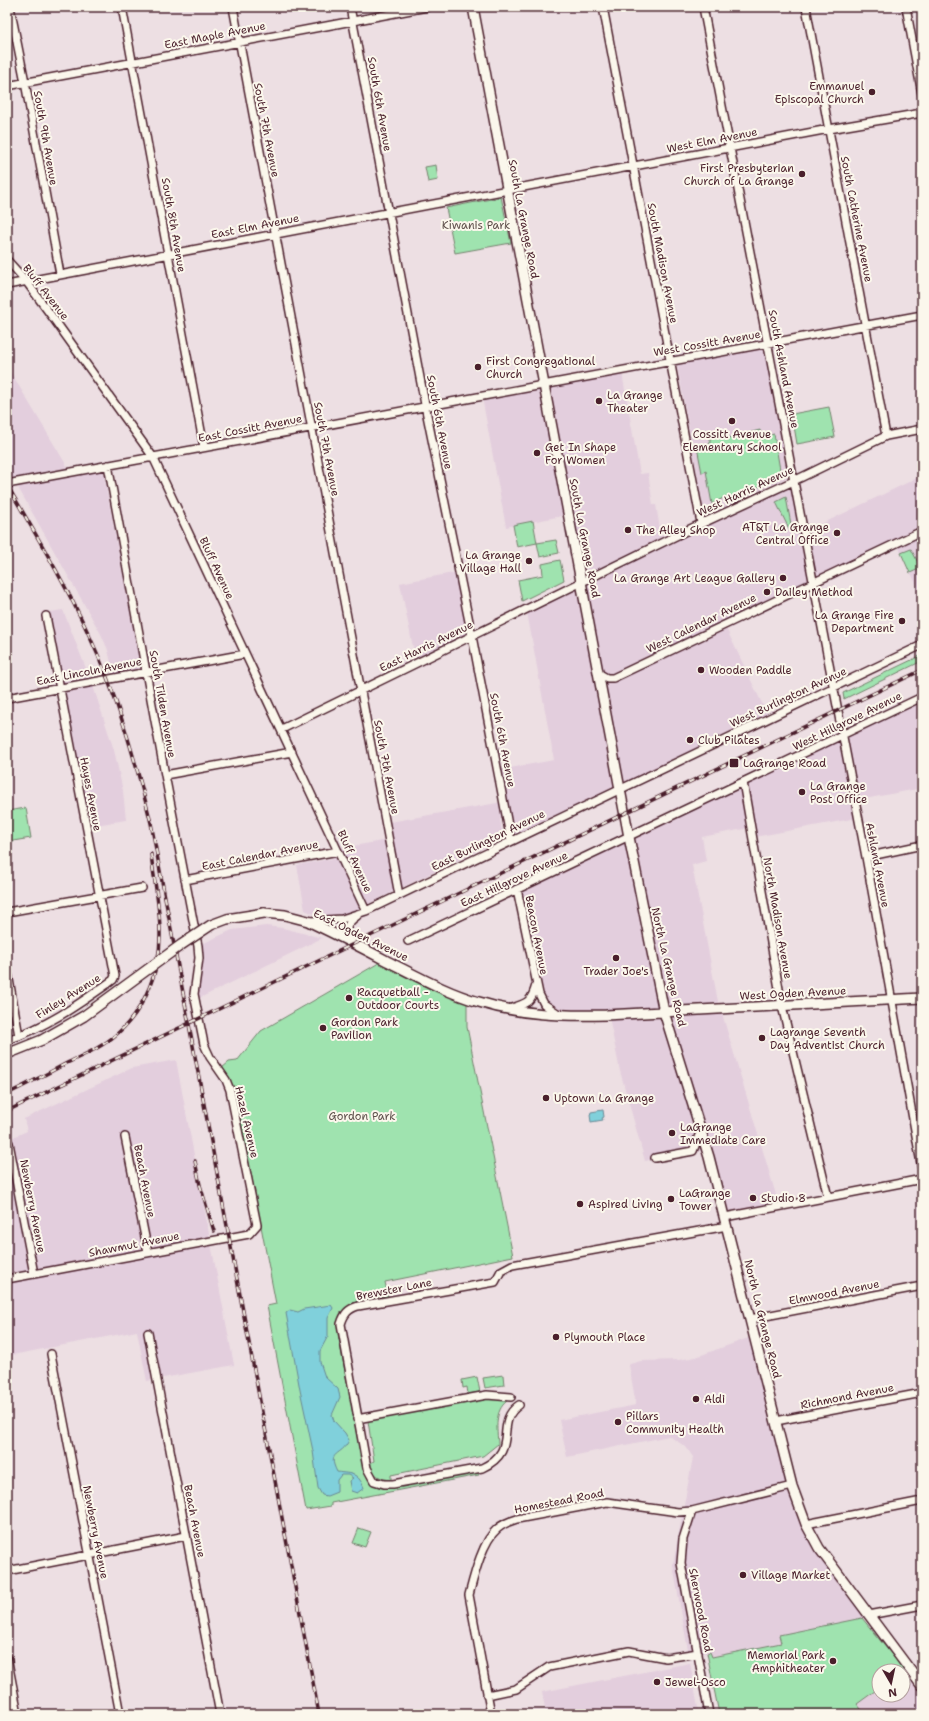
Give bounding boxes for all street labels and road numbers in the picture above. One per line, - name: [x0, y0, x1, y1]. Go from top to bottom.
- street label: East Maple Avenue: [163, 18, 267, 53]
- street label: South 6th Avenue: [364, 56, 395, 153]
- street label: South 7th Avenue: [250, 82, 283, 179]
- street label: South 9th Avenue: [30, 90, 61, 187]
- street label: West Elm Avenue: [665, 124, 759, 157]
- street label: South Catherine Avenue: [837, 155, 876, 283]
- street label: South La Grange Road: [505, 158, 542, 280]
- street label: South 8th Avenue: [158, 177, 189, 274]
- street label: South Madison Avenue: [643, 202, 682, 325]
- street label: East Elm Avenue: [210, 211, 300, 242]
- street label: Bluff Avenue: [19, 261, 72, 323]
- street label: South Ashland Avenue: [765, 309, 802, 430]
- street label: West Cossitt Avenue: [652, 327, 762, 360]
- street label: South 6th Avenue: [423, 374, 456, 470]
- street label: South 7th Avenue: [310, 401, 343, 498]
- street label: East Cossitt Avenue: [197, 411, 303, 446]
- street label: West Harris Avenue: [694, 462, 796, 520]
- street label: South La Grange Road: [566, 477, 603, 599]
- street label: Bluff Avenue: [196, 535, 237, 602]
- street label: West Calendar Avenue: [644, 590, 759, 657]
- street label: East Harris Avenue: [377, 617, 476, 676]
- street label: South Tilden Avenue: [146, 649, 179, 759]
- street label: East Lincoln Avenue: [35, 654, 143, 689]
- street label: West Burlington Avenue: [727, 664, 849, 731]
- street label: West Hillgrove Avenue: [790, 688, 904, 754]
- street label: South 6th Avenue: [486, 692, 519, 788]
- street label: South 7th Avenue: [370, 719, 403, 816]
- street label: Hayes Avenue: [76, 756, 105, 832]
- street label: East Burlington Avenue: [429, 806, 548, 875]
- street label: Ashland Avenue: [862, 821, 893, 909]
- street label: Bluff Avenue: [334, 828, 375, 895]
- street label: East Calendar Avenue: [201, 837, 320, 874]
- street label: East Hillgrove Avenue: [458, 848, 570, 911]
- street label: North Madison Avenue: [759, 856, 796, 980]
- street label: Beacon Avenue: [521, 894, 552, 976]
- street label: East Ogden Avenue: [311, 906, 411, 965]
- street label: North La Grange Road: [647, 906, 690, 1028]
- street label: Finley Avenue: [33, 970, 104, 1022]
- street label: West Ogden Avenue: [739, 983, 847, 1004]
- street label: Hazel Avenue: [231, 1085, 262, 1159]
- street label: Beach Avenue: [130, 1143, 159, 1219]
- street label: Newberry Avenue: [16, 1158, 49, 1254]
- street label: Shawmut Avenue: [87, 1228, 181, 1261]
- street label: North La Grange Road: [740, 1258, 785, 1380]
- street label: Brewster Lane: [355, 1275, 433, 1304]
- street label: Elmwood Avenue: [788, 1276, 881, 1309]
- street label: Richmond Avenue: [799, 1380, 895, 1413]
- street label: Beach Avenue: [180, 1483, 209, 1559]
- street label: Newberry Avenue: [79, 1484, 112, 1580]
- street label: Homestead Road: [513, 1485, 605, 1518]
- street label: Sherwood Road: [685, 1567, 716, 1653]

